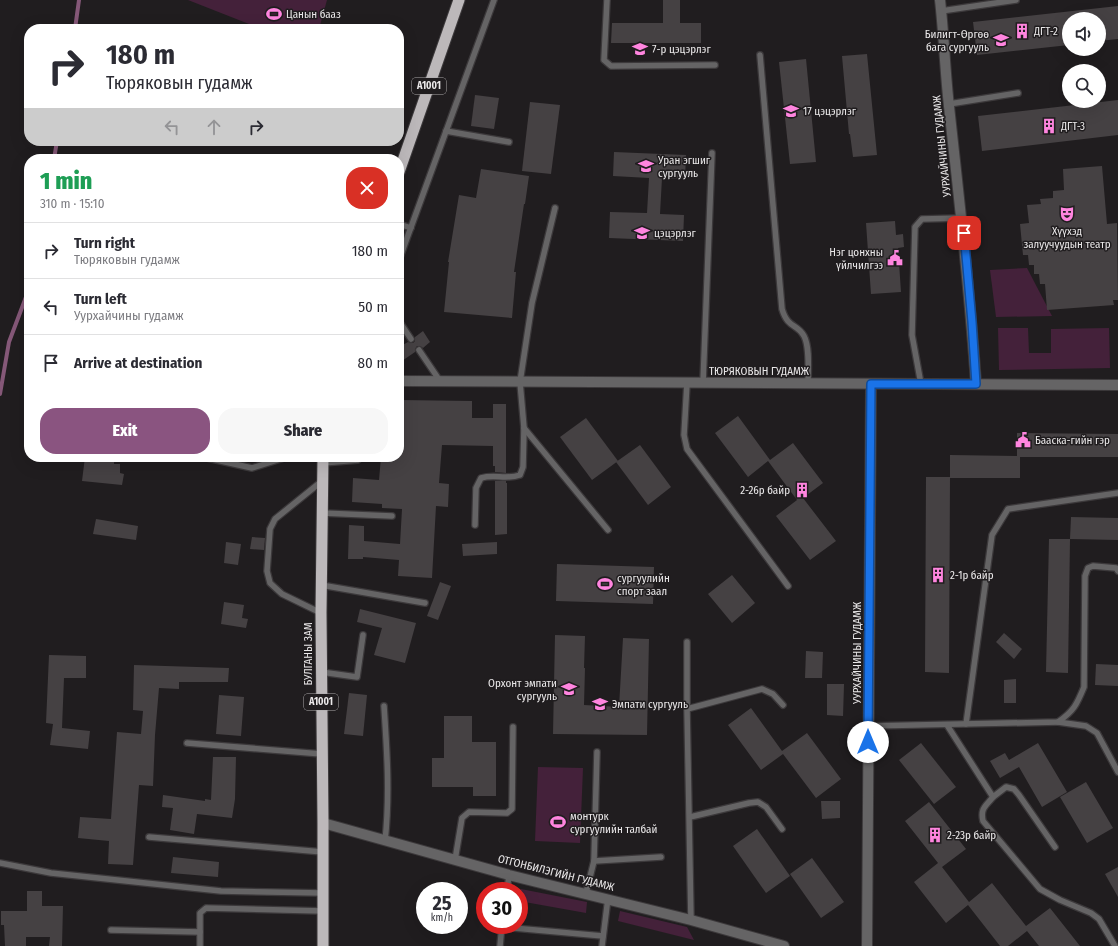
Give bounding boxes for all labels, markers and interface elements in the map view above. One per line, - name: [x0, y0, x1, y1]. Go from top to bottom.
- sports icon: Цанын бааз: [265, 5, 283, 23]
- place label: Цанын бааз: [286, 8, 341, 21]
- map controls: [1062, 12, 1106, 108]
- button: sound: [1062, 12, 1106, 56]
- building icon: ДГТ-2: [1013, 22, 1031, 40]
- place label: ДГТ-2: [1033, 25, 1058, 38]
- place label: Билигт-Өргөө бага сургууль: [925, 28, 989, 54]
- school or university icon: Билигт-Өргөө бага сургууль: [992, 31, 1010, 49]
- text: 180 m: [106, 38, 175, 71]
- icon: right: [40, 40, 92, 92]
- school or university icon: 7-р цэцэрлэг: [631, 40, 649, 58]
- place label: 7-р цэцэрлэг: [652, 43, 711, 56]
- button: search: [1062, 64, 1106, 108]
- text: Тюряковын гудамж: [106, 72, 253, 94]
- road number: A1001: [412, 78, 446, 94]
- street label: УУРХАЙЧИНЫ ГУДАМЖ: [930, 94, 954, 198]
- school or university icon: 17 цэцэрлэг: [782, 102, 800, 120]
- place label: 17 цэцэрлэг: [803, 105, 857, 118]
- icon: left: [161, 116, 183, 138]
- icon: ahead: [203, 116, 225, 138]
- icon: right: [245, 116, 267, 138]
- building icon: ДГТ-3: [1040, 117, 1058, 135]
- place label: ДГТ-3: [1060, 120, 1085, 133]
- place label: Уран эгшиг сургууль: [657, 154, 711, 180]
- school or university icon: Уран эгшиг сургууль: [637, 157, 655, 175]
- text: 1 min: [40, 167, 92, 195]
- button: close: [346, 167, 388, 209]
- text: 310 m · 15:10: [40, 196, 104, 211]
- theatre icon: Хүүхэд залуучуудын театр: [1058, 205, 1076, 223]
- pin: [947, 216, 981, 250]
- icon: arrive: [953, 222, 975, 244]
- school or university icon: цэцэрлэг: [633, 224, 651, 242]
- place label: Хүүхэд залуучуудын театр: [1023, 225, 1111, 251]
- place label: цэцэрлэг: [654, 227, 696, 240]
- text: Turn right: [74, 234, 135, 252]
- icon: right: [40, 240, 62, 262]
- text: 180 m: [352, 242, 388, 260]
- place label: Нэг цонхны үйлчилгээ: [829, 246, 883, 272]
- public building icon: Нэг цонхны үйлчилгээ: [886, 249, 904, 267]
- text: Тюряковын гудамж: [74, 252, 180, 267]
- text: Turn left: [74, 290, 127, 308]
- icon: left: [40, 296, 62, 318]
- text: 50 m: [358, 298, 388, 316]
- text: Уурхайчины гудамж: [74, 308, 184, 323]
- icon: arrive: [40, 352, 62, 374]
- text: Arrive at destination: [74, 354, 202, 372]
- text: 80 m: [358, 354, 388, 372]
- street label: ТЮРЯКОВЫН ГУДАМЖ: [709, 365, 810, 378]
- button: Exit: [40, 408, 210, 454]
- button: Share: [218, 408, 388, 454]
- public building icon: Бааска-гийн гэр: [1014, 431, 1032, 449]
- place label: Бааска-гийн гэр: [1035, 434, 1110, 447]
- building icon: 2-26р байр: [793, 481, 811, 499]
- place label: 2-26р байр: [740, 484, 790, 497]
- building icon: 2-1р байр: [929, 566, 947, 584]
- place label: 2-1р байр: [950, 569, 994, 582]
- place label: сургуулийн спорт заал: [617, 572, 670, 598]
- sports icon: сургуулийн спорт заал: [596, 575, 614, 593]
- street label: УУРХАЙЧИНЫ ГУДАМЖ: [851, 601, 864, 705]
- street label: БУЛГАНЫ ЗАМ: [302, 622, 315, 686]
- place label: Орхонт эмпати сургууль: [488, 677, 557, 703]
- school or university icon: Орхонт эмпати сургууль: [560, 680, 578, 698]
- road number: A1001: [304, 694, 338, 710]
- school or university icon: Эмпати сургууль: [591, 695, 609, 713]
- place label: Эмпати сургууль: [612, 698, 688, 711]
- position arrow: [847, 721, 889, 763]
- place label: монтурк сургуулийн талбай: [570, 810, 657, 836]
- sports icon: монтурк сургуулийн талбай: [549, 813, 567, 831]
- building icon: 2-23р байр: [926, 826, 944, 844]
- place label: 2-23р байр: [947, 829, 996, 842]
- street label: ОТГОНБИЛЭГИЙН ГУДАМЖ: [496, 852, 616, 894]
- speed limit sign: 30: [476, 882, 528, 934]
- text: 25: [432, 891, 452, 915]
- text: km/h: [431, 912, 453, 924]

